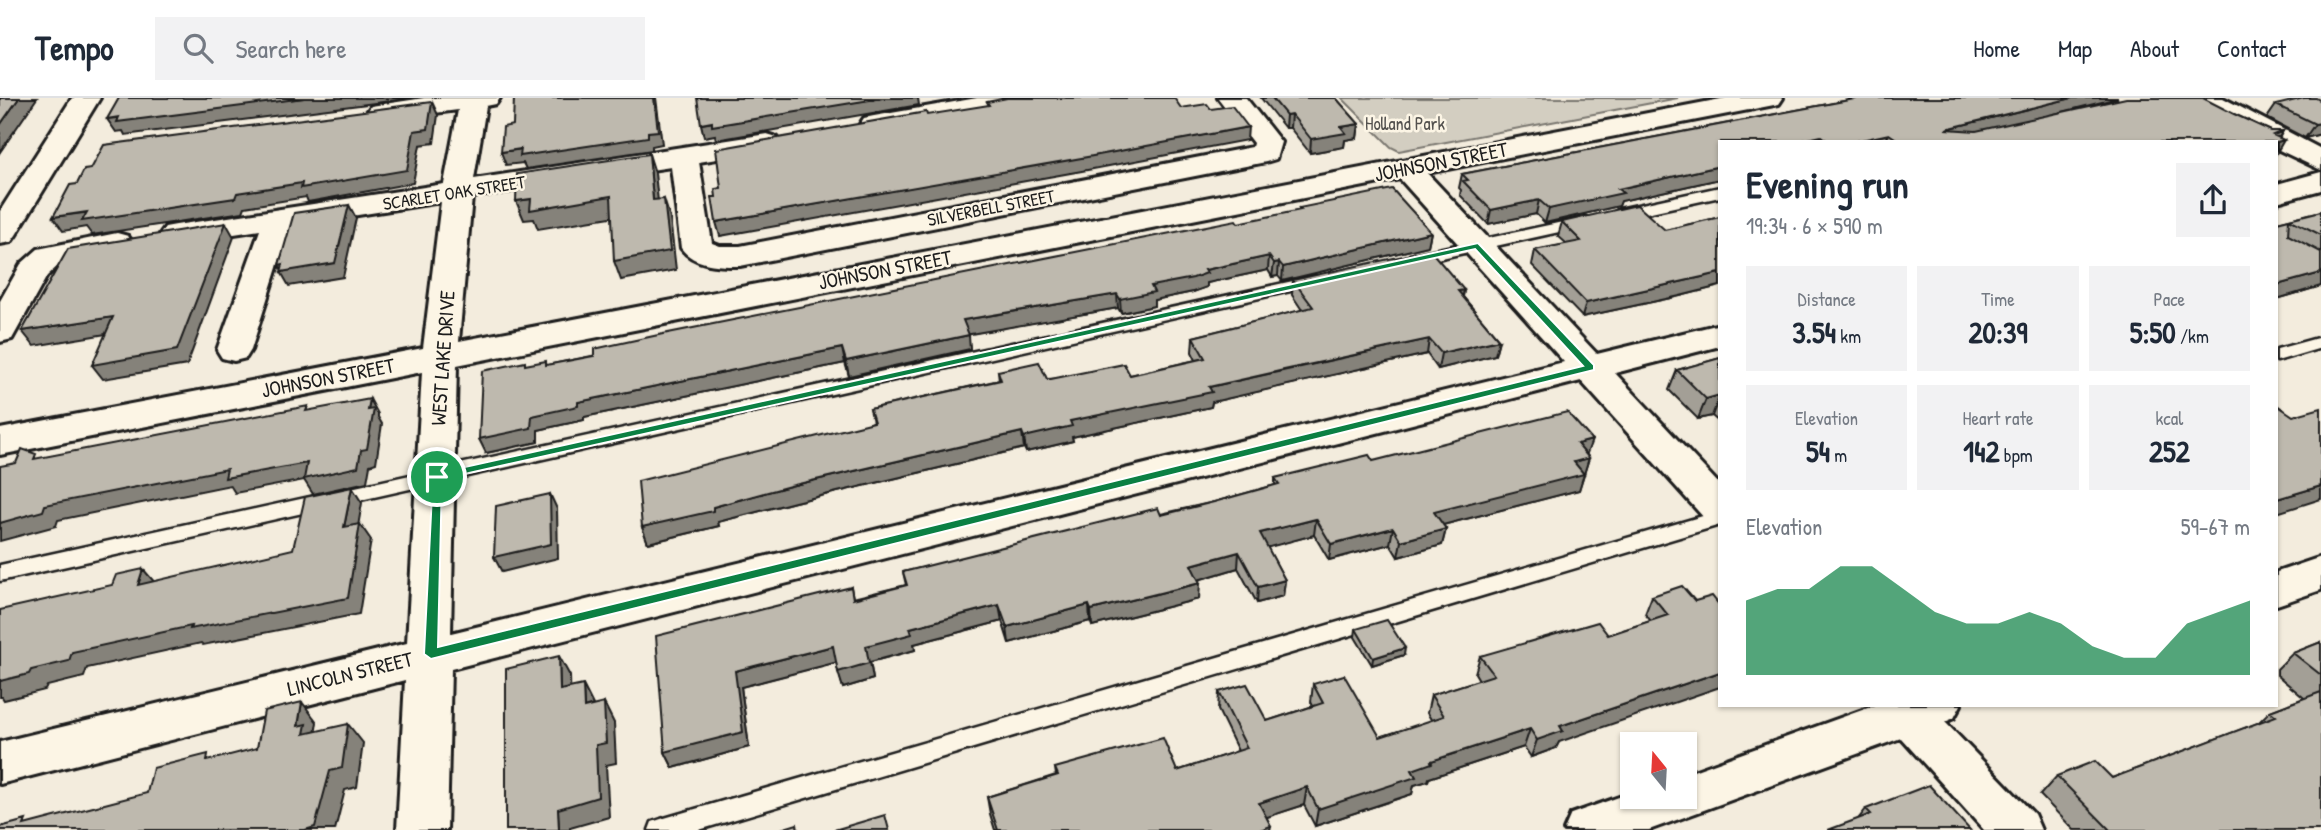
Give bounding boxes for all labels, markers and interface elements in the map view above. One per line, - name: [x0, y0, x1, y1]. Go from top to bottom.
- search box: [155, 17, 645, 80]
- text: Tempo: [35, 26, 113, 70]
- icon: search: [179, 29, 217, 67]
- text: Search here: [235, 31, 347, 66]
- text: Home: [1973, 32, 2020, 64]
- text: Map: [2058, 32, 2092, 64]
- text: About: [2130, 32, 2179, 64]
- text: Contact: [2217, 32, 2286, 64]
- park label: Holland Park: [1365, 111, 1445, 136]
- street label: JOHNSON STREET: [1372, 134, 1511, 189]
- text: Evening run: [1746, 158, 1909, 210]
- button: share: [2176, 163, 2250, 237]
- street label: SCARLET OAK STREET: [381, 169, 527, 216]
- street label: SILVERBELL STREET: [925, 183, 1057, 232]
- text: 19:34 · 6 × 590 m: [1746, 210, 1883, 241]
- street label: JOHNSON STREET: [816, 242, 955, 297]
- text: Distance: [1798, 286, 1856, 312]
- text: Time: [1981, 286, 2015, 312]
- text: Pace: [2154, 286, 2185, 312]
- street label: WEST LAKE DRIVE: [423, 290, 462, 426]
- text: 3.54: [1792, 312, 1836, 352]
- text: 20:39: [1969, 312, 2027, 352]
- text: 5:50: [2130, 312, 2176, 352]
- text: km: [1836, 323, 1861, 349]
- text: /km: [2176, 323, 2209, 349]
- street label: JOHNSON STREET: [259, 350, 398, 405]
- text: Elevation: [1795, 405, 1858, 431]
- text: Heart rate: [1963, 405, 2033, 431]
- text: kcal: [2155, 405, 2183, 431]
- text: 54: [1806, 431, 1830, 471]
- text: 142: [1963, 431, 1999, 471]
- text: 252: [2149, 431, 2190, 471]
- text: m: [1830, 442, 1847, 468]
- text: bpm: [1999, 442, 2033, 468]
- pin: [407, 447, 467, 507]
- icon: arrive: [418, 458, 456, 496]
- text: Elevation: [1746, 511, 1822, 542]
- text: 59–67 m: [2181, 511, 2250, 542]
- street label: LINCOLN STREET: [284, 644, 417, 703]
- north arrow: [1620, 732, 1698, 808]
- map controls: [1620, 732, 1697, 809]

